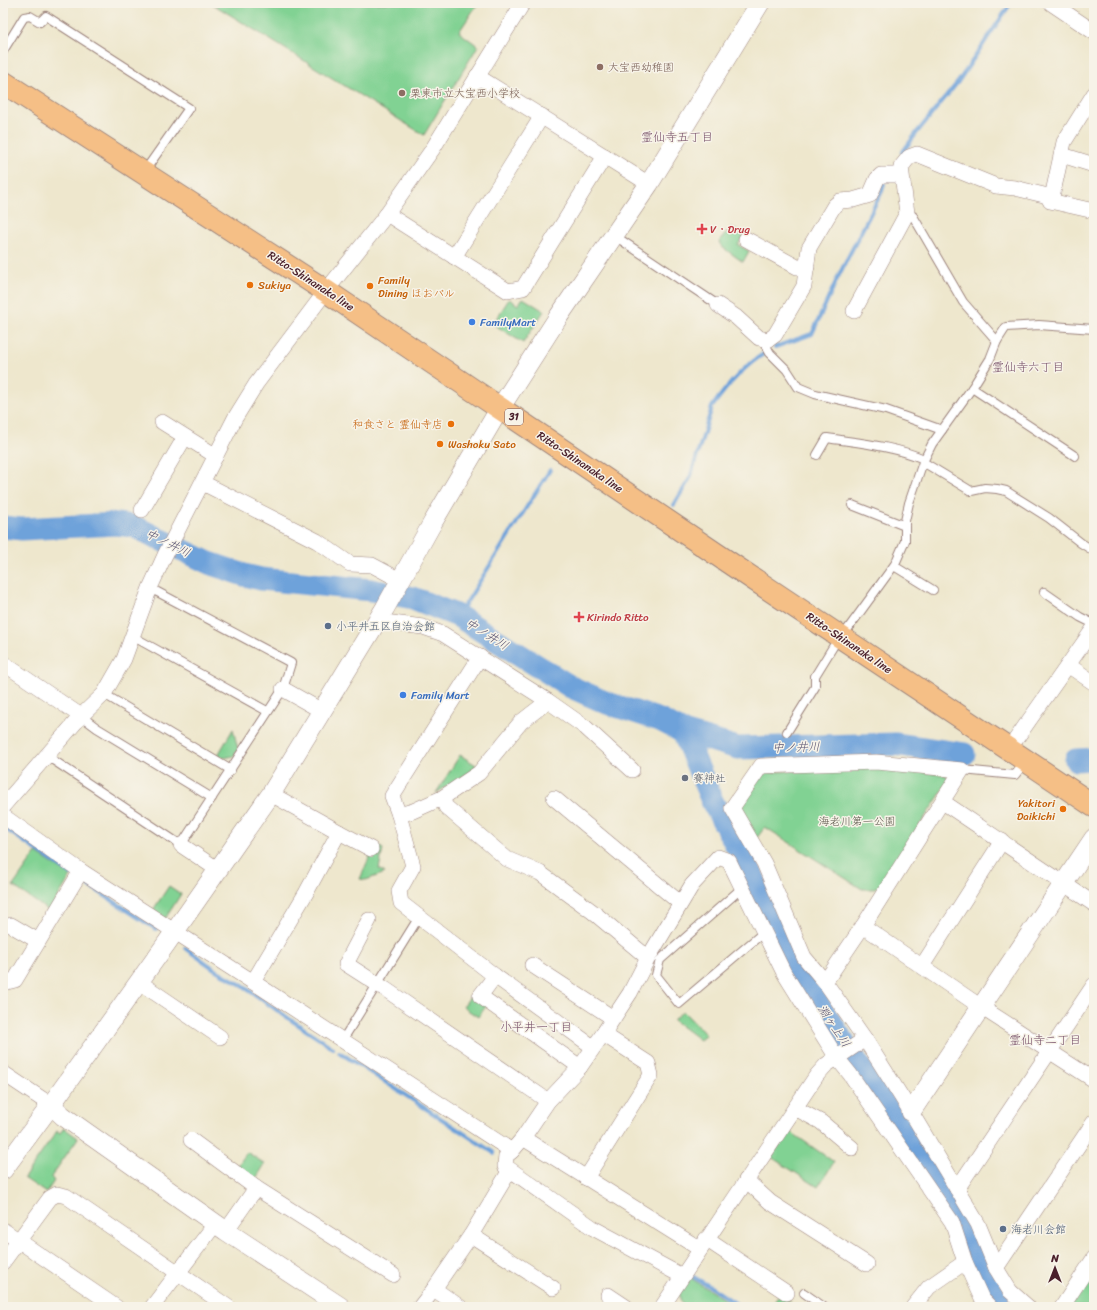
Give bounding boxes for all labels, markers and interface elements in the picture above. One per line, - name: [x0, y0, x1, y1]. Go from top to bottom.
- place label: 大宝西幼稚園: [608, 58, 674, 77]
- marker: 大宝西幼稚園: [595, 62, 605, 72]
- place label: 栗東市立大宝西小学校: [410, 84, 520, 103]
- marker: 栗東市立大宝西小学校: [397, 88, 407, 98]
- district label: 霊仙寺五丁目: [641, 126, 713, 148]
- place label: V・Drug: [710, 220, 751, 239]
- marker: V・Drug: [697, 224, 707, 234]
- street label: Ritto-Shinanaka line: [264, 246, 358, 316]
- place label: Family Dining ほおバル: [378, 271, 455, 303]
- place label: Sukiya: [258, 276, 291, 295]
- marker: Sukiya: [245, 280, 255, 290]
- marker: Family Dining ほおバル: [365, 281, 375, 291]
- place label: FamilyMart: [480, 313, 536, 332]
- marker: FamilyMart: [467, 317, 477, 327]
- district label: 霊仙寺六丁目: [992, 356, 1064, 378]
- road number: 31: [505, 409, 523, 425]
- place label: 和食さと 霊仙寺店: [352, 415, 443, 434]
- marker: 和食さと 霊仙寺店: [446, 419, 456, 429]
- street label: Ritto-Shinanaka line: [533, 426, 627, 498]
- place label: Washoku Sato: [448, 435, 516, 454]
- marker: Washoku Sato: [435, 439, 445, 449]
- water label: 中ノ井川: [142, 523, 194, 563]
- street label: Ritto-Shinanaka line: [802, 607, 896, 679]
- place label: Kirindo Ritto: [587, 608, 649, 627]
- water label: 中ノ井川: [461, 612, 513, 656]
- marker: Kirindo Ritto: [574, 612, 584, 622]
- place label: 小平井五区自治会館: [336, 617, 435, 636]
- marker: 小平井五区自治会館: [323, 621, 333, 631]
- place label: Family Mart: [411, 686, 470, 705]
- marker: Family Mart: [398, 690, 408, 700]
- water label: 中ノ井川: [772, 736, 820, 758]
- place label: 賽神社: [693, 769, 726, 788]
- marker: 賽神社: [680, 773, 690, 783]
- place label: Yakitori Daikichi: [1017, 794, 1056, 826]
- marker: Yakitori Daikichi: [1058, 804, 1068, 814]
- park label: 海老川第一公園: [819, 812, 896, 831]
- water label: 淵ヶ上川: [811, 1000, 857, 1052]
- district label: 小平井一丁目: [500, 1016, 572, 1038]
- district label: 霊仙寺二丁目: [1009, 1029, 1081, 1051]
- place label: 海老川会館: [1011, 1220, 1066, 1239]
- marker: 海老川会館: [998, 1224, 1008, 1234]
- north arrow: [1035, 1248, 1075, 1288]
- text: N: [1050, 1249, 1059, 1268]

